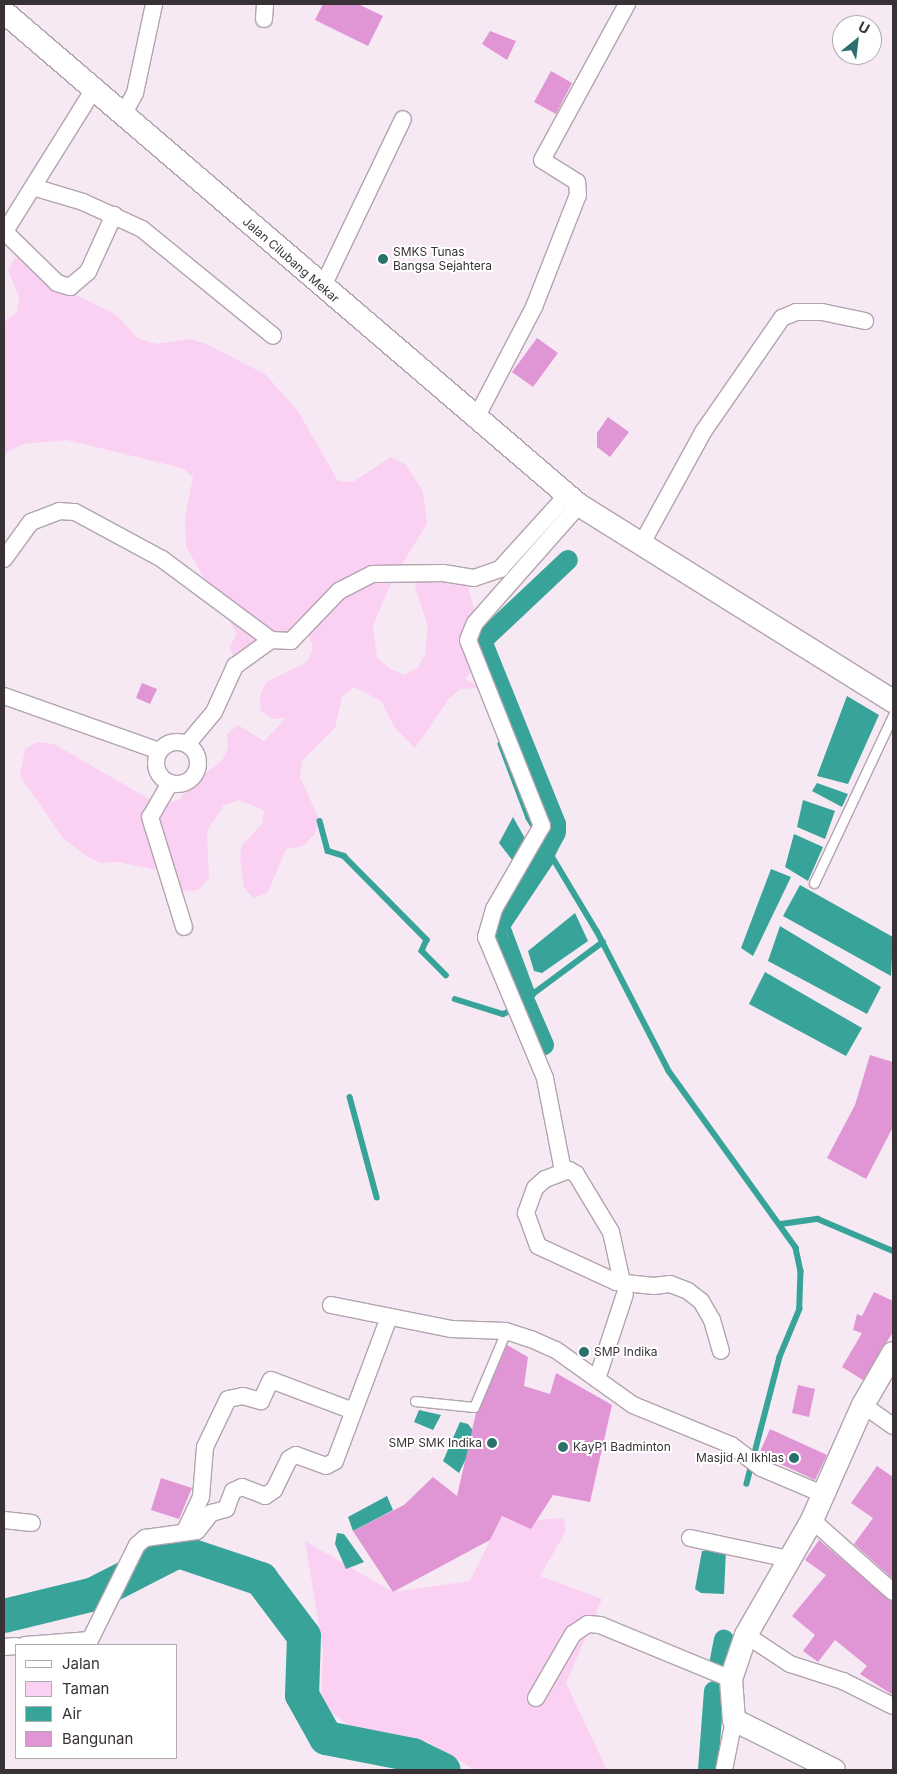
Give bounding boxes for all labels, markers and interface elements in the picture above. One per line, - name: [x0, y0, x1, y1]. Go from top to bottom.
- north arrow: [832, 15, 882, 65]
- text: U: [855, 17, 873, 37]
- street label: Jalan Cilubang Mekar: [240, 214, 342, 306]
- place label: SMKS Tunas Bangsa Sejahtera: [393, 245, 492, 273]
- marker: SMKS Tunas Bangsa Sejahtera: [377, 253, 389, 265]
- place label: SMP Indika: [594, 1345, 657, 1359]
- marker: SMP Indika: [578, 1346, 590, 1358]
- place label: SMP SMK Indika: [389, 1436, 482, 1450]
- marker: SMP SMK Indika: [486, 1437, 498, 1449]
- place label: KayP1 Badminton: [573, 1440, 671, 1454]
- marker: KayP1 Badminton: [557, 1441, 569, 1453]
- place label: Masjid Al Ikhlas: [696, 1451, 784, 1465]
- marker: Masjid Al Ikhlas: [788, 1452, 800, 1464]
- legend: [15, 1644, 178, 1759]
- text: Jalan: [62, 1654, 100, 1673]
- text: Taman: [62, 1679, 109, 1698]
- text: Air: [62, 1704, 82, 1723]
- text: Bangunan: [62, 1729, 133, 1748]

